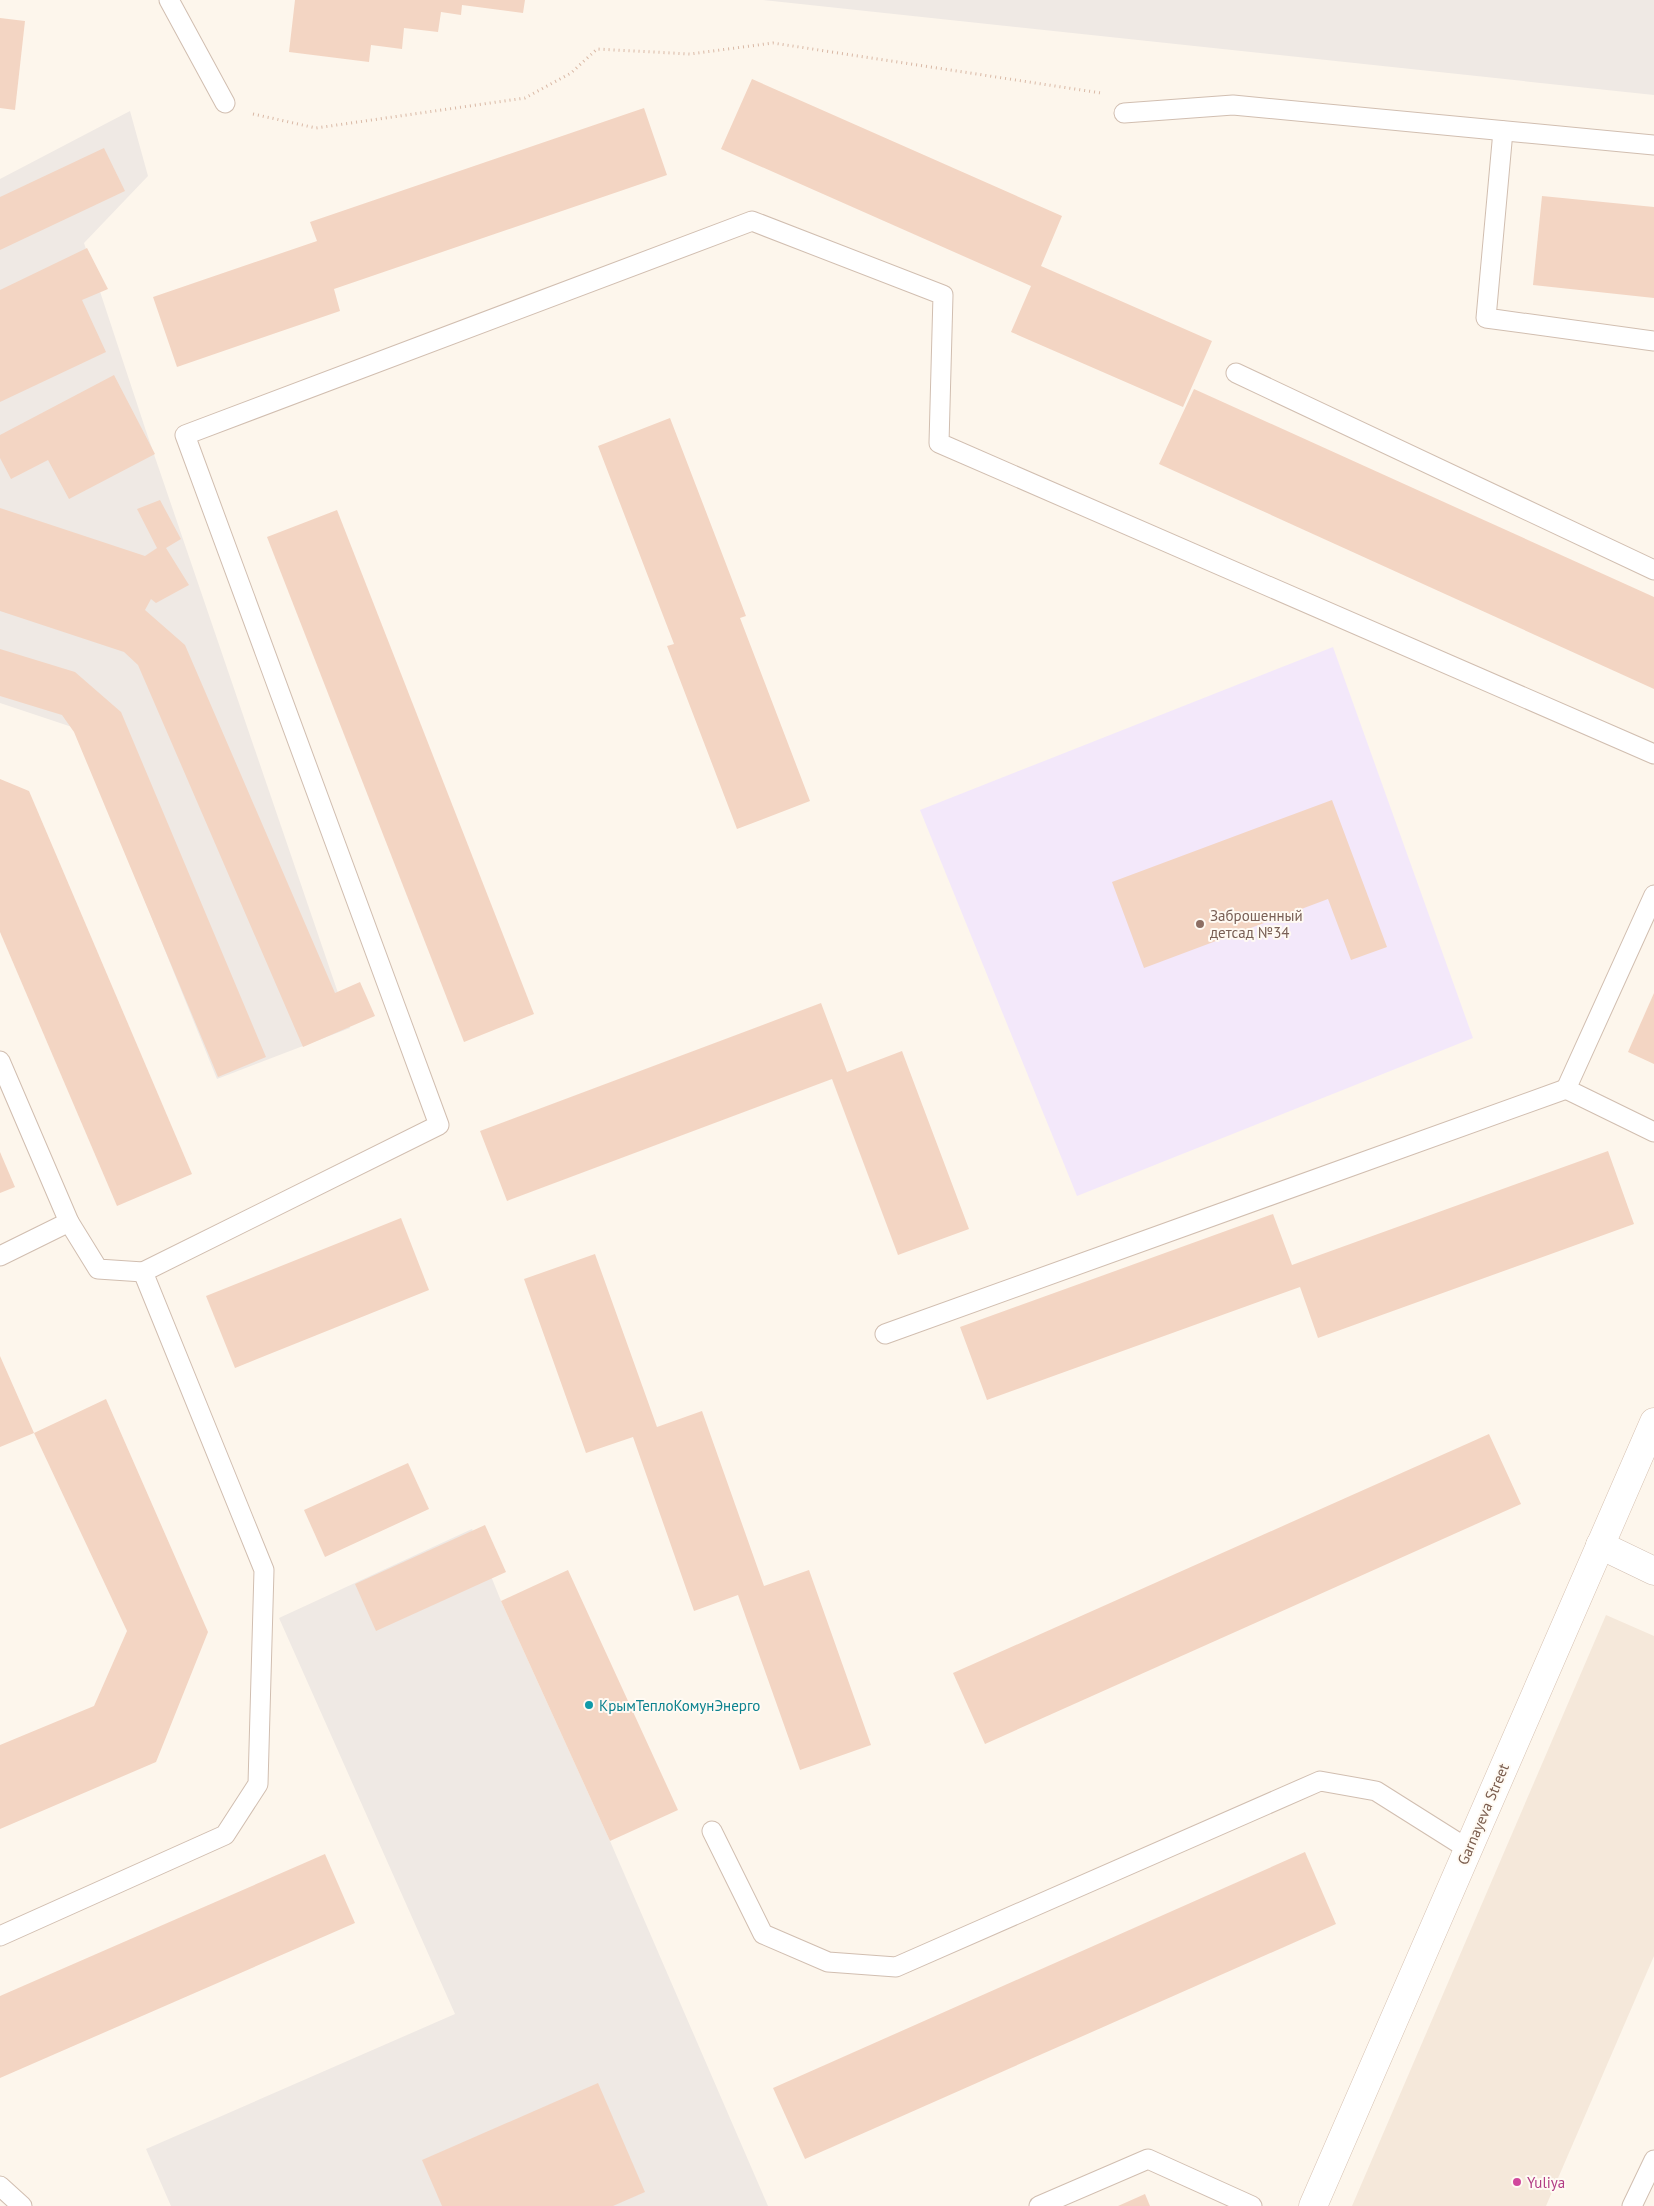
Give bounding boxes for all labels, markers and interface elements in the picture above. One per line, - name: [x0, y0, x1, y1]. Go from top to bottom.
- place label: Заброшенный детсад №34: [1210, 906, 1303, 942]
- marker: Заброшенный детсад №34: [1194, 918, 1206, 930]
- place label: КрымТеплоКомунЭнерго: [599, 1696, 760, 1715]
- marker: КрымТеплоКомунЭнерго: [583, 1699, 595, 1711]
- street label: Garnayeva Street: [1453, 1760, 1513, 1868]
- place label: Yuliya: [1527, 2173, 1565, 2192]
- marker: Yuliya: [1511, 2176, 1523, 2188]

